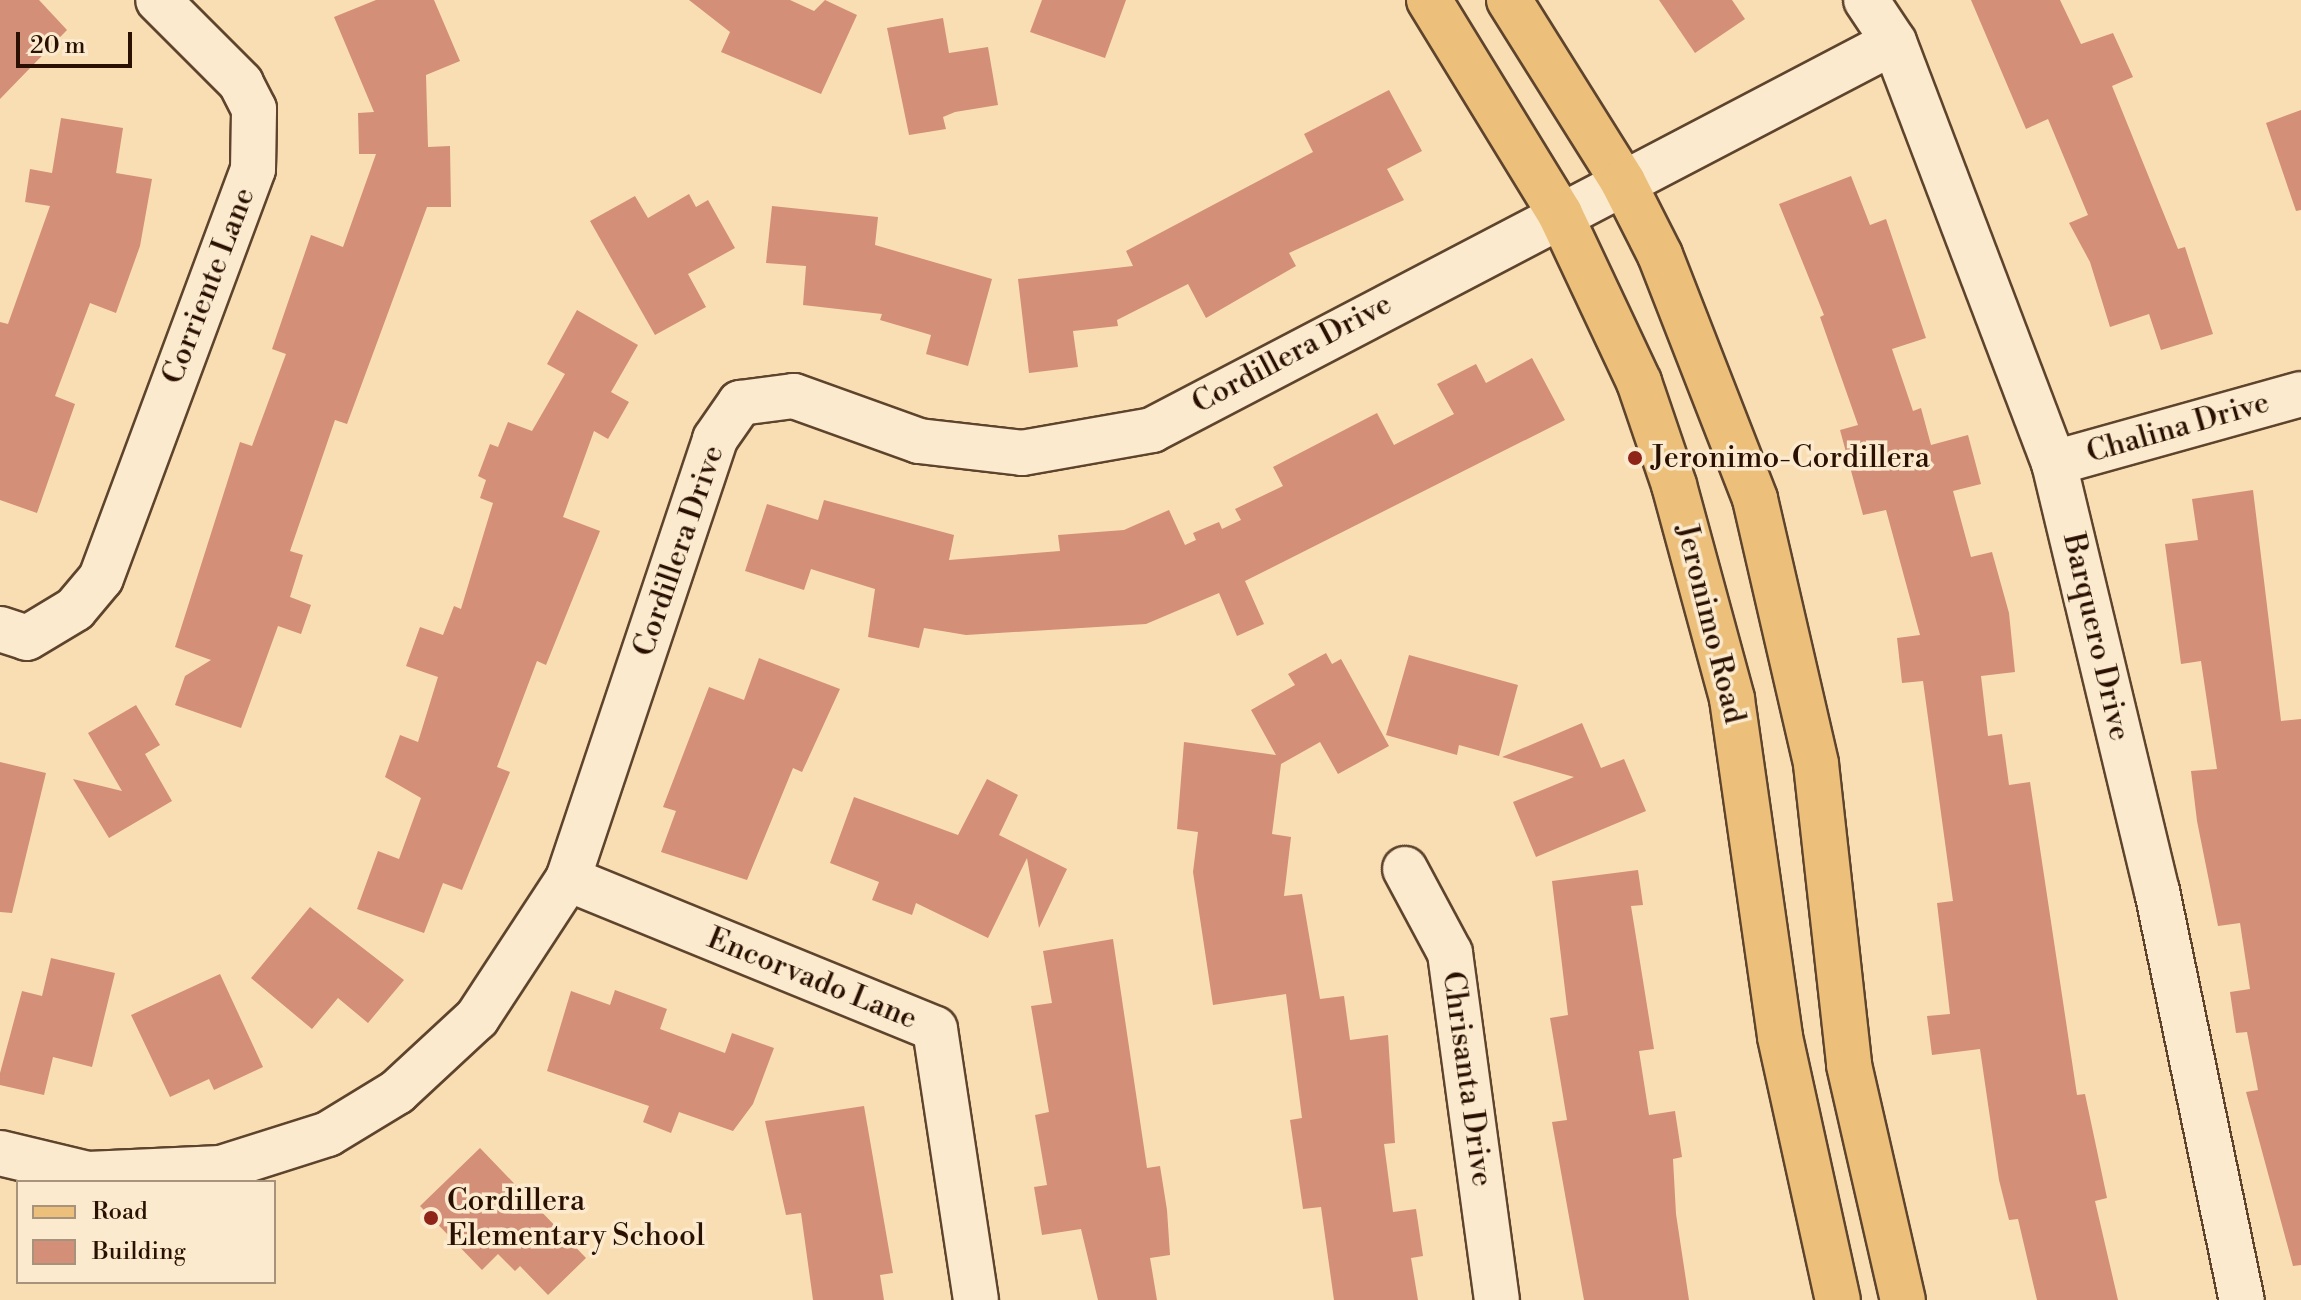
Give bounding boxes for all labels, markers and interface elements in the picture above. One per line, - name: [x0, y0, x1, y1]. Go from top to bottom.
- scale bar: [20, 16, 136, 66]
- text: 20 m: [30, 31, 86, 61]
- street label: Corriente Lane: [155, 183, 263, 389]
- street label: Cordillera Drive: [1186, 286, 1398, 422]
- street label: Chalina Drive: [2083, 385, 2273, 471]
- place label: Jeronimo-Cordillera: [1651, 440, 1930, 476]
- street label: Cordillera Drive: [626, 441, 732, 661]
- marker: Jeronimo-Cordillera: [1626, 449, 1644, 467]
- street label: Jeronimo Road: [1668, 521, 1752, 727]
- street label: Barquero Drive: [2055, 530, 2137, 744]
- street label: Encorvado Lane: [702, 921, 922, 1037]
- street label: Chrisanta Drive: [1434, 969, 1500, 1189]
- legend: [16, 1180, 276, 1284]
- place label: Cordillera Elementary School: [447, 1183, 705, 1254]
- text: Road: [92, 1197, 148, 1227]
- marker: Cordillera Elementary School: [422, 1209, 440, 1227]
- text: Building: [92, 1237, 186, 1267]

